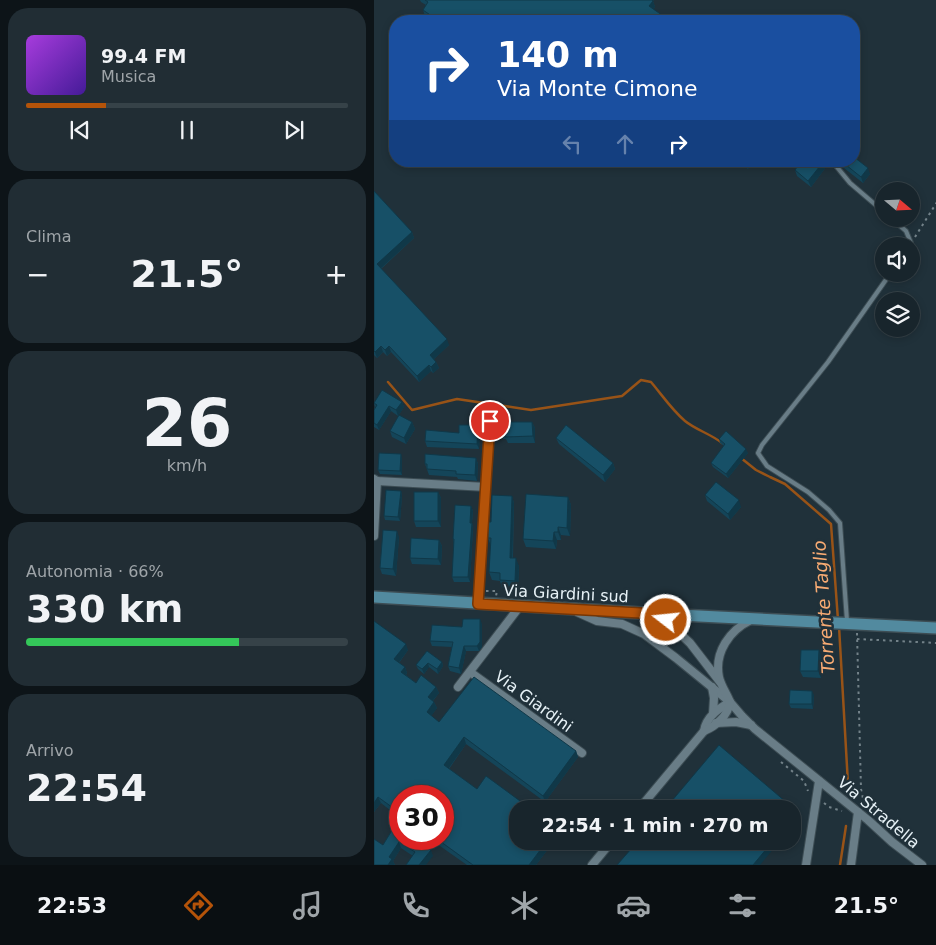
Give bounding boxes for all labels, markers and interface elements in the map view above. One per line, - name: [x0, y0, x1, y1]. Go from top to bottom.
- icon: right: [414, 35, 479, 100]
- text: 140 m: [497, 35, 619, 75]
- text: 99.4 FM: [101, 45, 186, 67]
- text: Musica: [101, 67, 156, 86]
- text: Via Monte Cimone: [497, 76, 698, 101]
- icon: previous: [66, 116, 94, 144]
- icon: pause: [173, 116, 201, 144]
- icon: next: [280, 116, 308, 144]
- icon: left: [558, 130, 586, 158]
- icon: ahead: [611, 130, 639, 158]
- icon: right: [664, 130, 692, 158]
- north arrow: [875, 182, 920, 228]
- map controls: [875, 182, 920, 337]
- text: Clima: [26, 227, 71, 246]
- button: sound: [875, 237, 920, 282]
- text: 21.5°: [131, 252, 243, 296]
- text: −: [26, 258, 49, 291]
- text: +: [325, 258, 348, 291]
- button: layers: [875, 292, 920, 337]
- text: 26: [142, 386, 232, 461]
- pin: [469, 400, 511, 442]
- icon: arrive: [476, 407, 504, 435]
- text: km/h: [167, 456, 207, 475]
- water label: Torrente Taglio: [808, 540, 839, 674]
- text: Autonomia · 66%: [26, 562, 164, 581]
- street label: Via Giardini sud: [503, 581, 629, 606]
- text: 330 km: [26, 587, 183, 631]
- position arrow: [639, 593, 691, 645]
- street label: Via Giardini: [491, 667, 577, 736]
- text: Arrivo: [26, 741, 74, 760]
- text: 22:54: [26, 766, 147, 810]
- street label: Via Stradella: [834, 773, 924, 852]
- speed limit sign: 30: [389, 785, 454, 850]
- text: 22:54 · 1 min · 270 m: [541, 814, 769, 836]
- icon: directions: [181, 888, 216, 923]
- icon: music: [290, 888, 325, 923]
- icon: phone: [398, 888, 433, 923]
- icon: climate: [507, 888, 542, 923]
- icon: car: [616, 888, 651, 923]
- icon: filters: [725, 888, 760, 923]
- text: 22:53: [37, 893, 107, 918]
- text: 21.5°: [834, 893, 899, 918]

